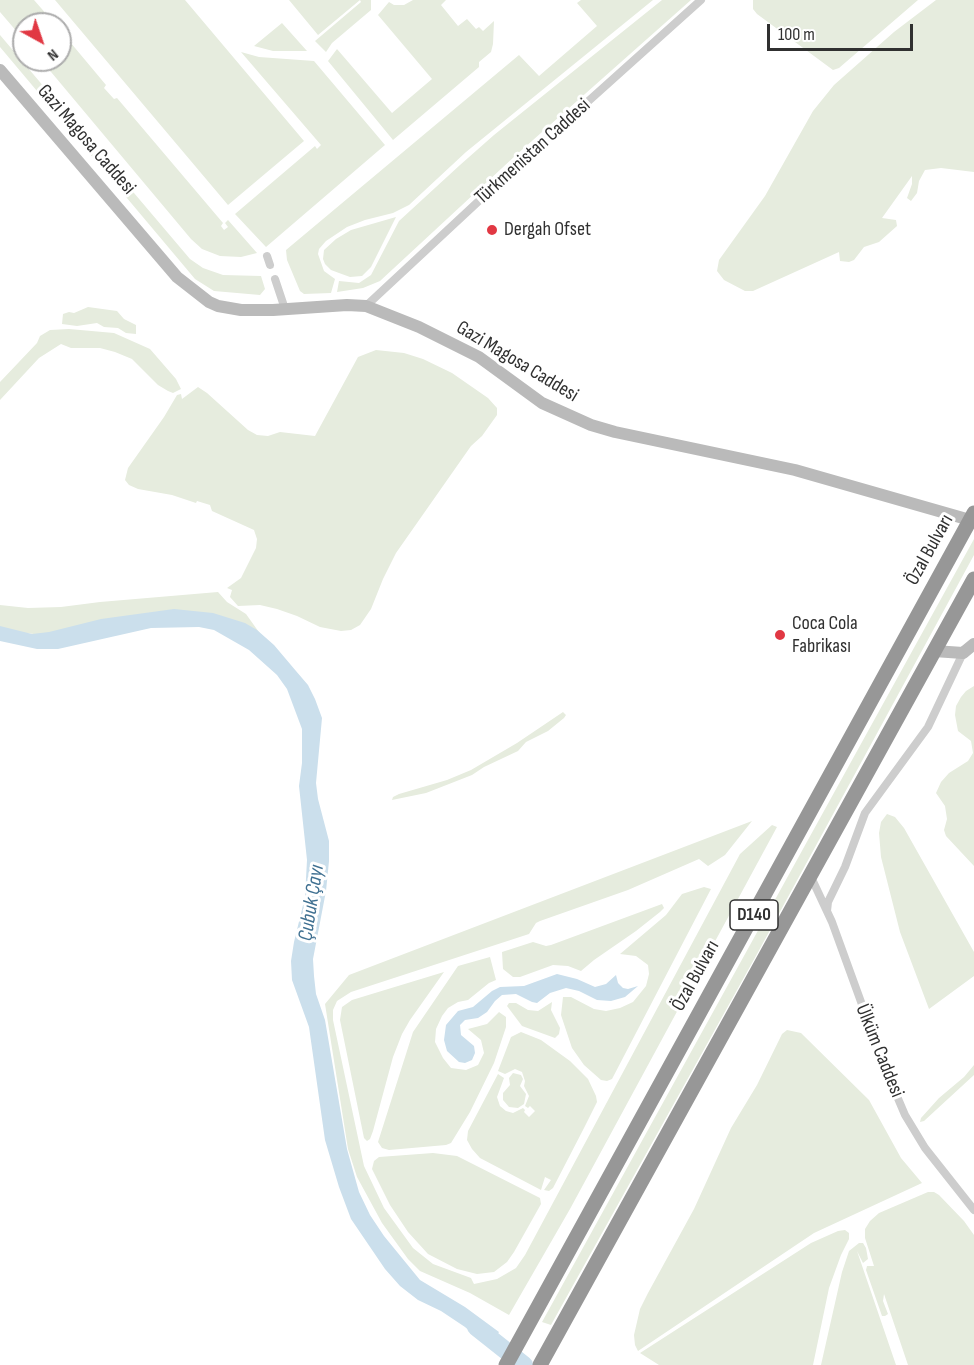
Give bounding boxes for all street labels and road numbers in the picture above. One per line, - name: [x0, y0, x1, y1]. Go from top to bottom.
- street label: Gazi Magosa Caddesi: [32, 80, 140, 200]
- street label: Türkmenistan Caddesi: [470, 94, 596, 210]
- street label: Gazi Magosa Caddesi: [452, 316, 582, 408]
- street label: Özal Bulvarı: [901, 510, 959, 590]
- road number: D140: [730, 900, 778, 930]
- street label: Özal Bulvarı: [667, 936, 725, 1016]
- street label: Ülküm Caddesi: [849, 1001, 909, 1101]

